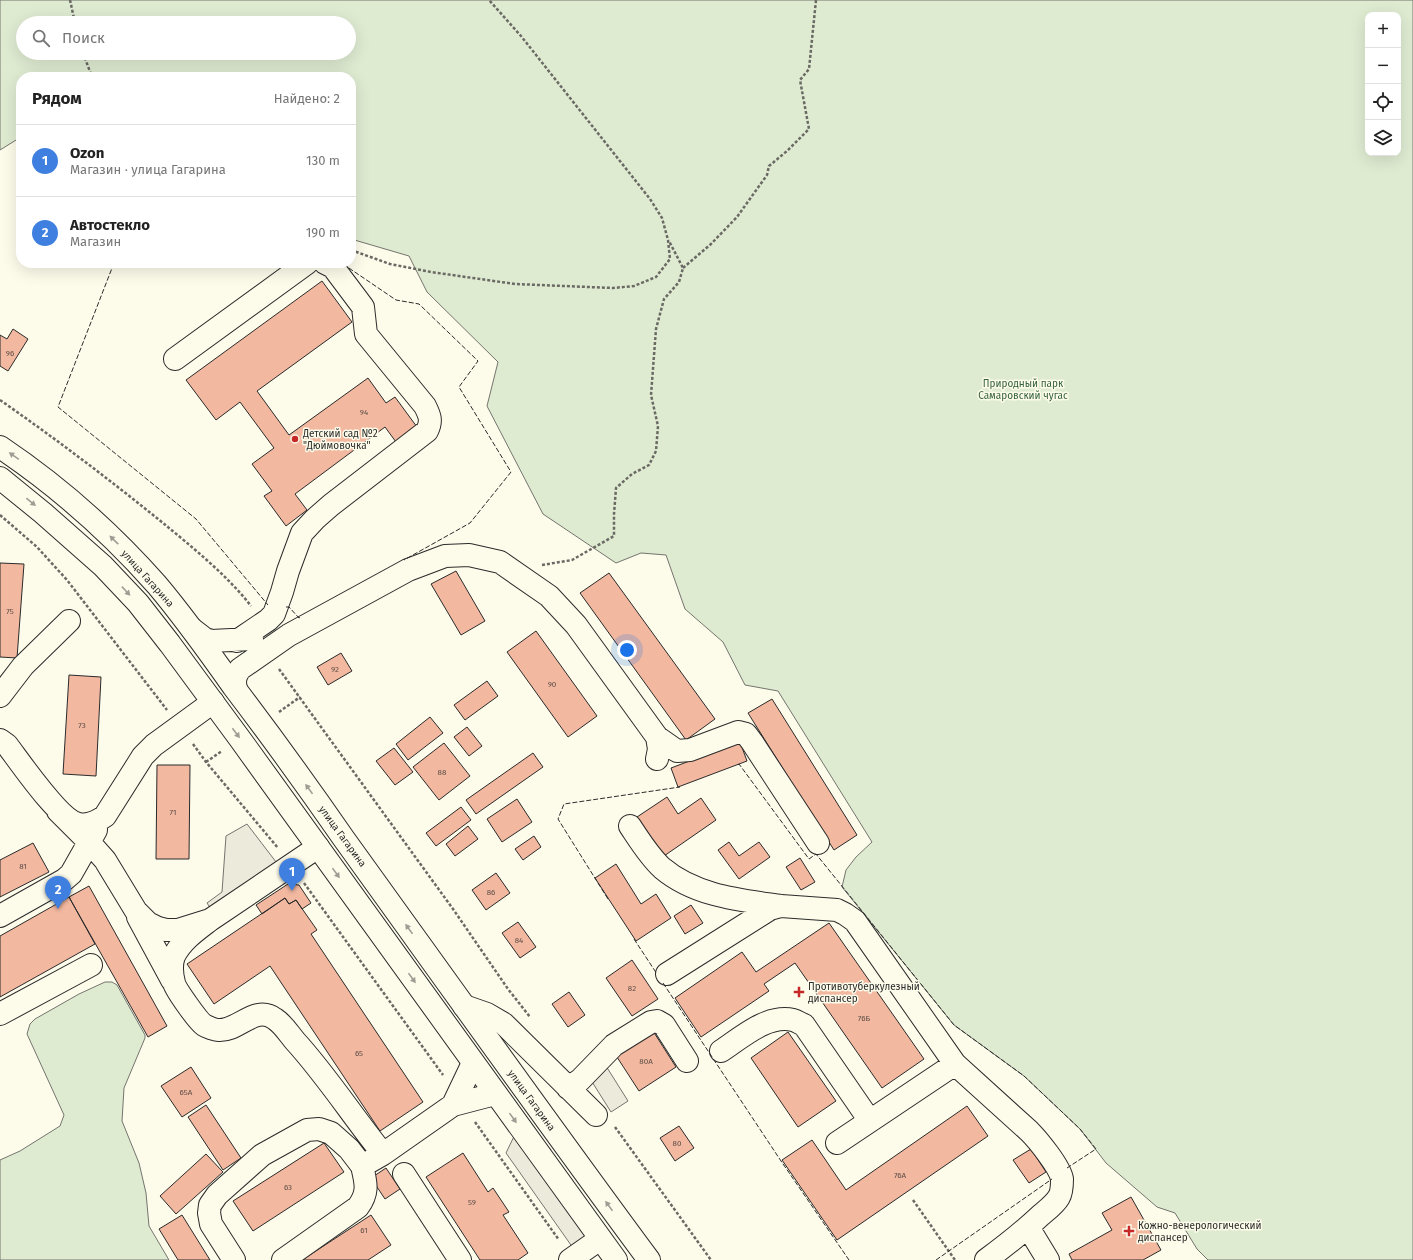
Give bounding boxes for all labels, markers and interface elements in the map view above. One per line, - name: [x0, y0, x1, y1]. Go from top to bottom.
- map controls: [1365, 12, 1401, 156]
- button: +: [1365, 12, 1401, 48]
- search box: [16, 16, 356, 60]
- icon: search: [30, 27, 52, 49]
- text: Поиск: [62, 29, 105, 47]
- button: −: [1365, 48, 1401, 84]
- button: locate: [1365, 84, 1401, 120]
- text: Рядом: [32, 88, 82, 109]
- text: Найдено: 2: [274, 91, 340, 106]
- button: layers: [1365, 120, 1401, 156]
- text: Ozon: [70, 144, 104, 162]
- text: 1: [42, 153, 48, 168]
- text: 130 m: [306, 153, 340, 168]
- text: Магазин · улица Гагарина: [70, 162, 226, 177]
- text: Автостекло: [70, 216, 150, 234]
- text: 2: [42, 225, 48, 240]
- text: 190 m: [306, 225, 340, 240]
- text: Магазин: [70, 234, 121, 249]
- house number: 96: [6, 349, 14, 358]
- park label: Природный парк Самаровский чугас: [978, 378, 1068, 402]
- house number: 94: [360, 408, 369, 417]
- place label: Детский сад №2 "Дюймовочка": [302, 428, 378, 452]
- marker: Детский сад №2 "Дюймовочка": [290, 434, 300, 444]
- one-way arrow: [9, 452, 19, 460]
- one-way arrow: [25, 498, 36, 507]
- one-way arrow: [109, 535, 119, 545]
- street label: улица Гагарина: [118, 548, 176, 610]
- one-way arrow: [121, 586, 131, 596]
- house number: 75: [6, 607, 14, 616]
- your location: [617, 640, 637, 660]
- house number: 92: [331, 665, 339, 674]
- house number: 90: [548, 680, 557, 689]
- house number: 73: [78, 721, 86, 730]
- one-way arrow: [232, 728, 240, 738]
- house number: 88: [438, 768, 447, 777]
- one-way arrow: [305, 784, 313, 794]
- street label: улица Гагарина: [316, 804, 368, 870]
- house number: 71: [170, 808, 176, 817]
- pin: 1: [279, 858, 305, 891]
- house number: 81: [19, 862, 27, 871]
- one-way arrow: [332, 867, 340, 878]
- pin: 2: [45, 876, 71, 909]
- house number: 86: [487, 888, 495, 897]
- one-way arrow: [405, 924, 413, 934]
- house number: 84: [515, 936, 524, 945]
- one-way arrow: [408, 973, 416, 984]
- place label: Противотуберкулезный диспансер: [808, 981, 920, 1005]
- house number: 82: [628, 984, 636, 993]
- marker: Противотуберкулезный диспансер: [793, 986, 805, 998]
- house number: 76Б: [858, 1014, 870, 1023]
- house number: 65: [355, 1049, 363, 1058]
- house number: 80А: [639, 1057, 653, 1066]
- street label: улица Гагарина: [505, 1068, 557, 1134]
- house number: 65А: [180, 1088, 193, 1097]
- one-way arrow: [509, 1112, 517, 1123]
- house number: 80: [673, 1139, 682, 1148]
- house number: 76А: [894, 1171, 907, 1180]
- house number: 63: [284, 1183, 292, 1192]
- house number: 59: [468, 1198, 476, 1207]
- one-way arrow: [605, 1201, 613, 1211]
- place label: Кожно-венерологический диспансер: [1138, 1220, 1261, 1244]
- marker: Кожно-венерологический диспансер: [1123, 1225, 1135, 1237]
- house number: 61: [360, 1226, 368, 1235]

